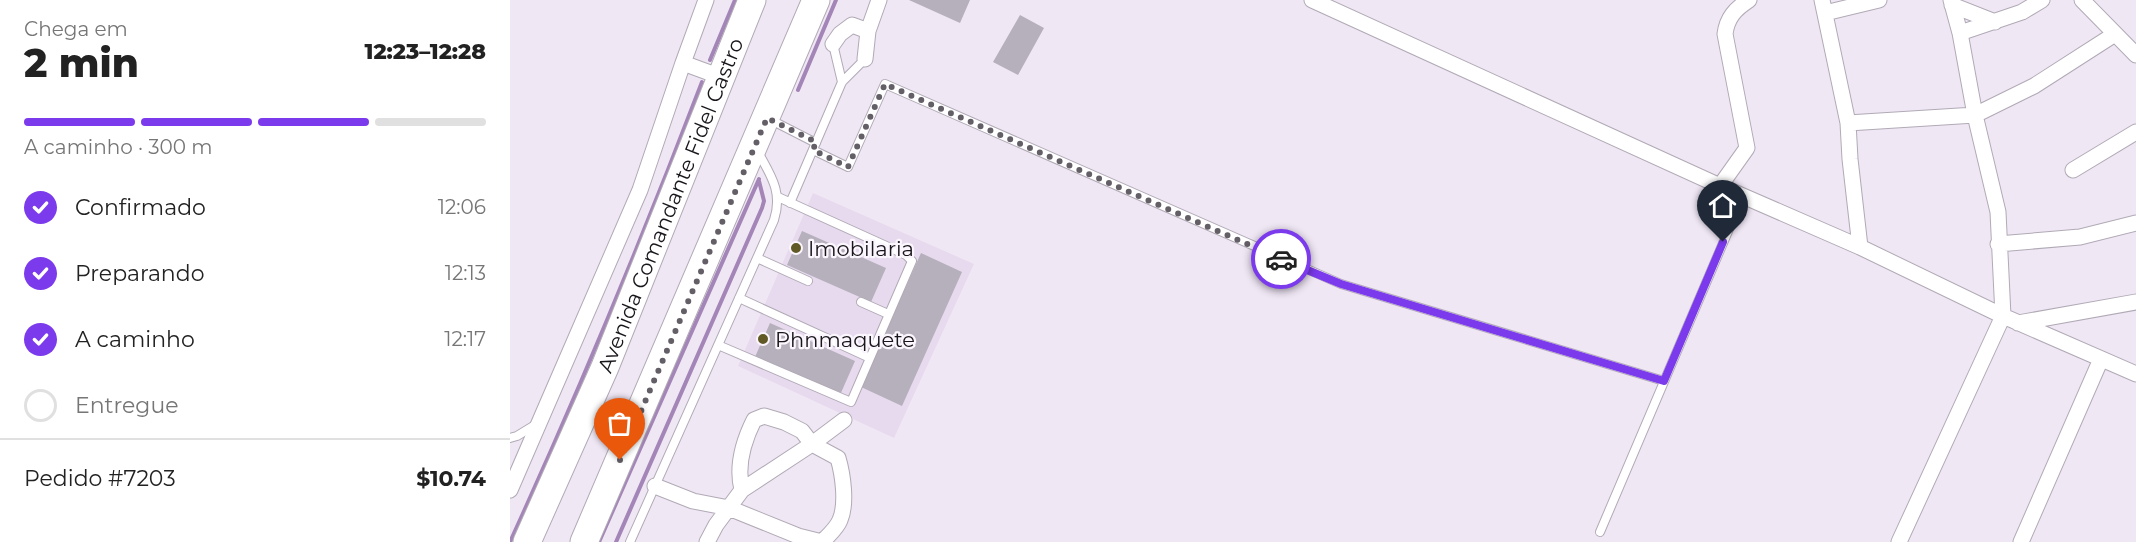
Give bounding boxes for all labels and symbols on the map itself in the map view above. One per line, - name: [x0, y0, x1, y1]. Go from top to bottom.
- street label: Avenida Comandante Fidel Castro: [592, 34, 748, 376]
- pin: [1697, 180, 1748, 242]
- courier: [1251, 229, 1311, 289]
- place label: Imobilaria: [808, 236, 914, 261]
- marker: Imobilaria: [789, 241, 803, 255]
- place label: Phnmaquete: [775, 327, 915, 352]
- marker: Phnmaquete: [756, 332, 770, 346]
- pin: [594, 398, 645, 460]

